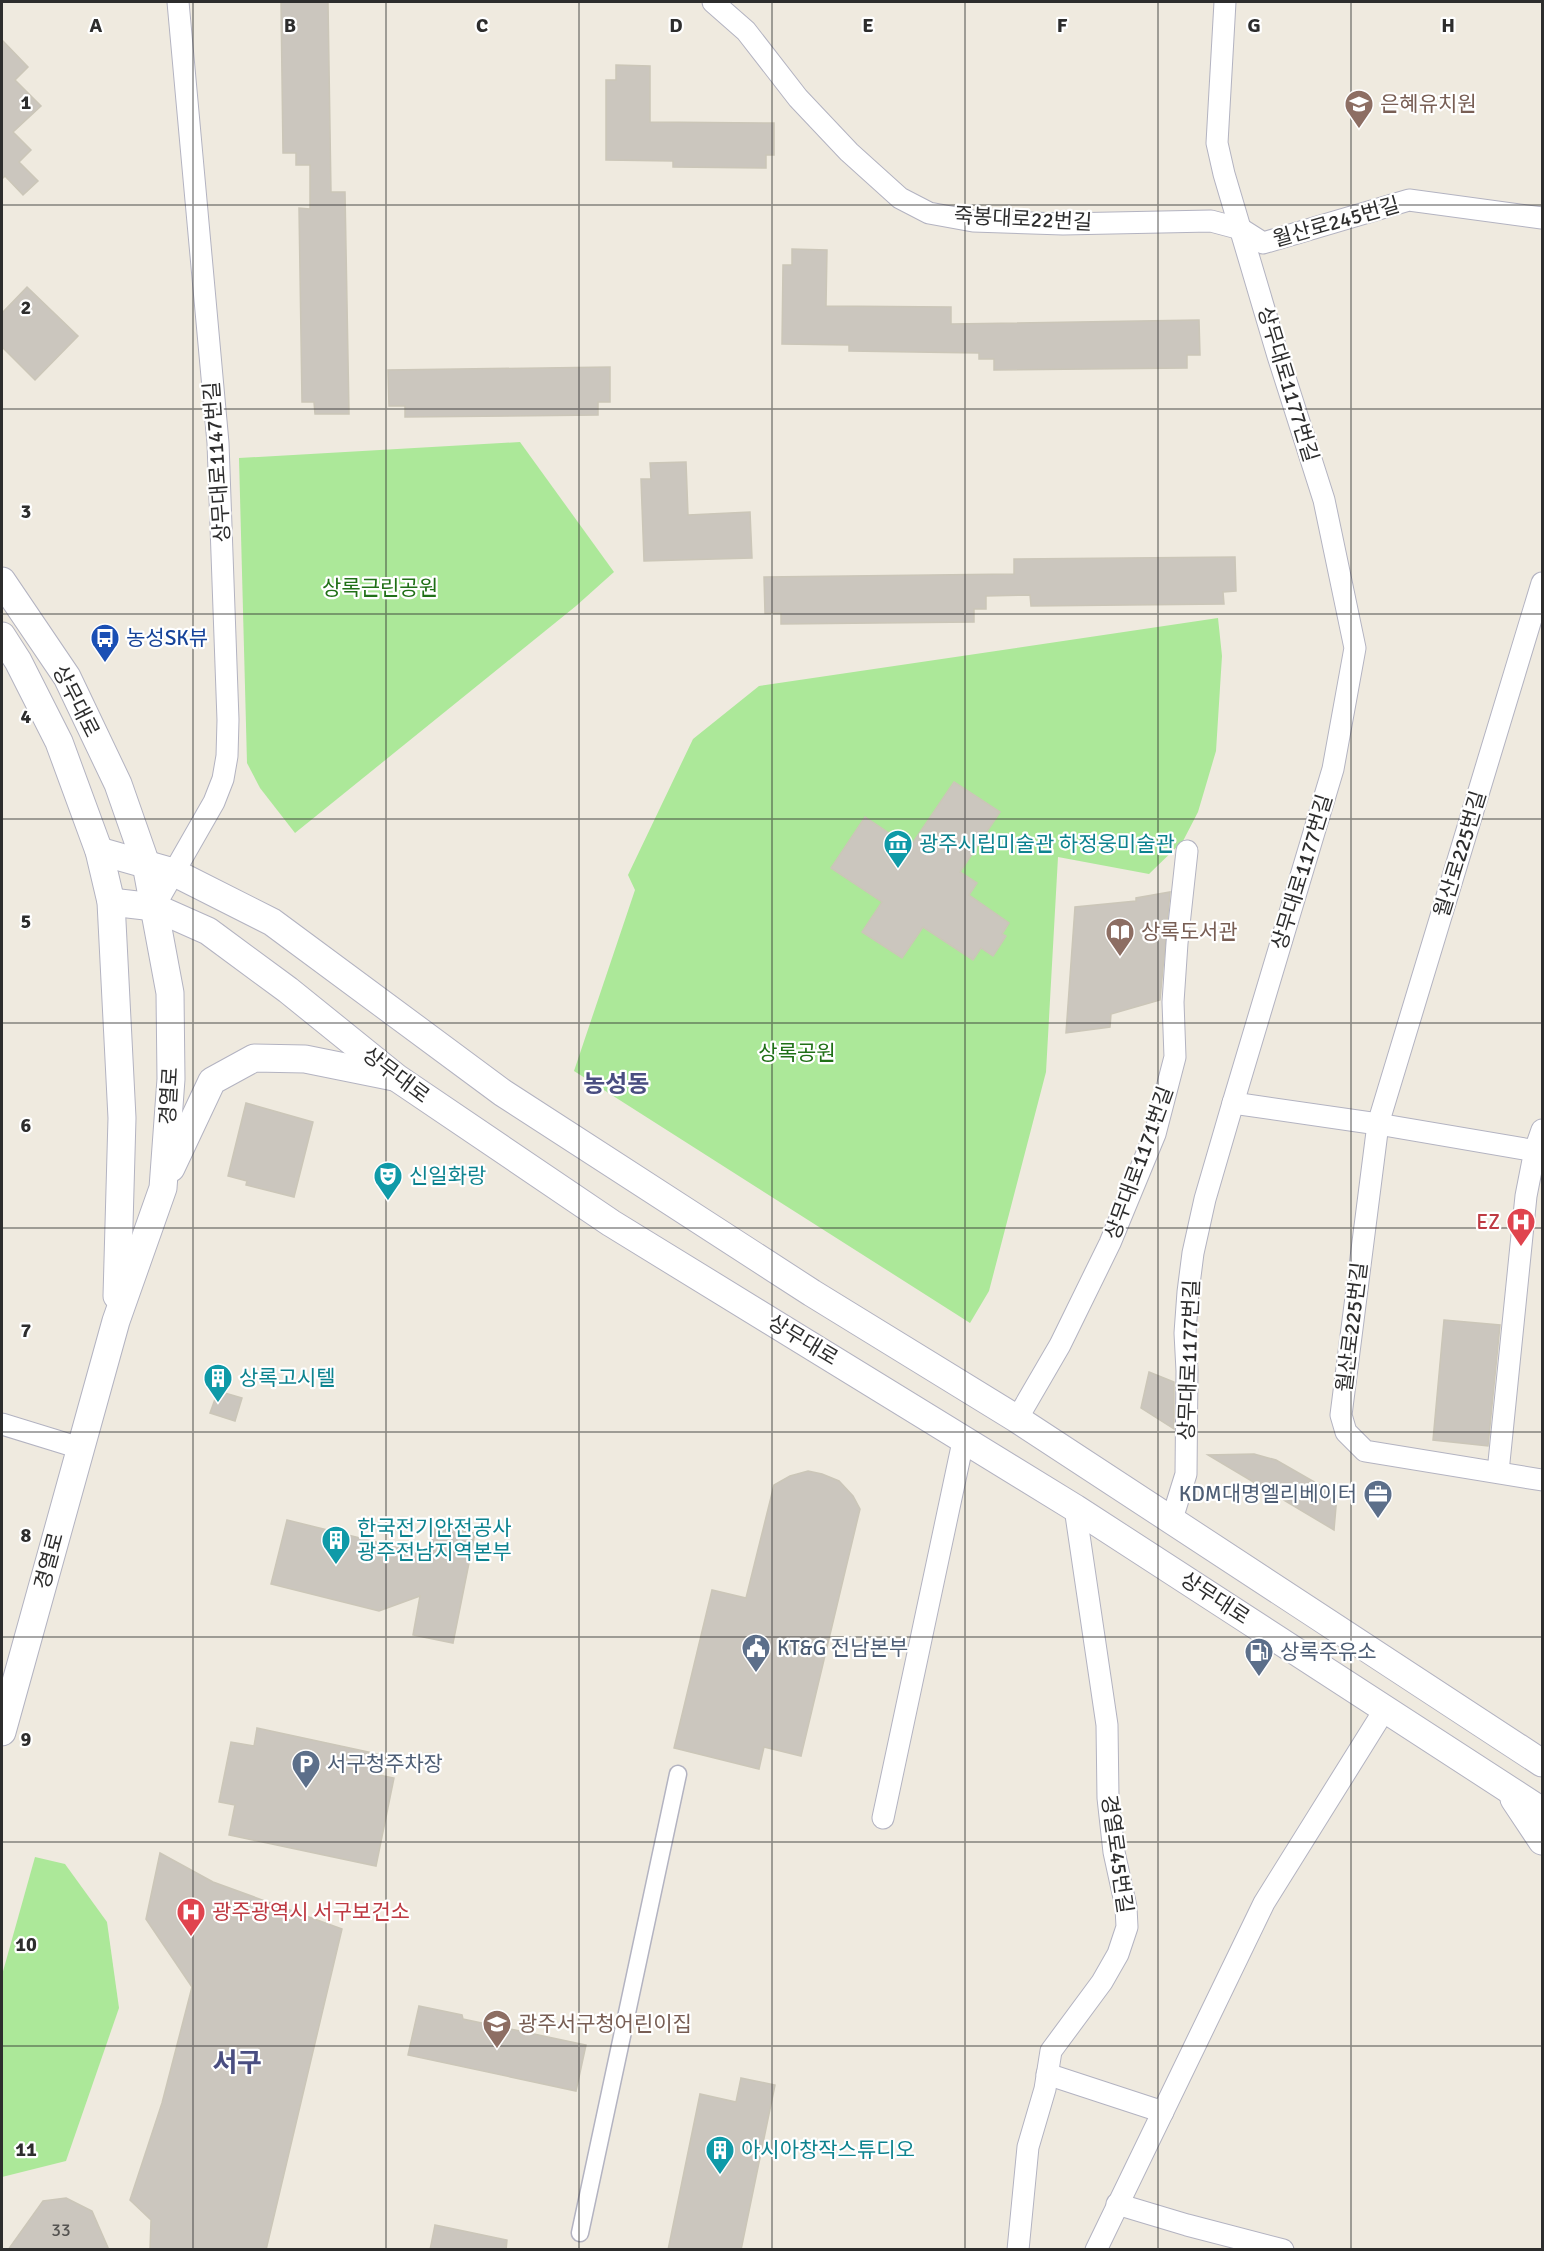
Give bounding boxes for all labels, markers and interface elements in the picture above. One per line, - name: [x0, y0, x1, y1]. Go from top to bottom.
- text: A: [90, 13, 103, 38]
- text: B: [284, 13, 296, 38]
- text: C: [476, 13, 488, 38]
- text: D: [669, 13, 683, 38]
- text: E: [862, 13, 874, 38]
- text: F: [1057, 13, 1068, 38]
- text: G: [1247, 13, 1261, 38]
- text: H: [1441, 13, 1455, 38]
- school or university icon: 은혜유치원: [1343, 88, 1375, 130]
- text: 1: [21, 90, 32, 115]
- place label: 은혜유치원: [1380, 91, 1477, 117]
- street label: 월산로245번길: [1270, 192, 1402, 252]
- street label: 죽봉대로22번길: [953, 202, 1093, 236]
- text: 2: [21, 295, 31, 320]
- street label: 상무대로1177번길: [1252, 303, 1324, 465]
- street label: 상무대로1147번길: [198, 381, 236, 543]
- text: 3: [21, 499, 31, 524]
- park label: 상록근린공원: [322, 575, 438, 601]
- bus stop icon: 농성SK뷰: [89, 622, 121, 664]
- place label: 농성SK뷰: [126, 625, 208, 651]
- street label: 상무대로: [47, 661, 105, 741]
- text: 4: [21, 704, 32, 729]
- street label: 월산로225번길: [1428, 788, 1492, 920]
- street label: 상무대로1177번길: [1266, 791, 1338, 953]
- museum icon: 광주시립미술관 하정웅미술관: [882, 828, 914, 870]
- place label: 광주시립미술관 하정웅미술관: [919, 831, 1175, 857]
- text: 5: [21, 909, 31, 934]
- library icon: 상록도서관: [1104, 916, 1136, 958]
- place label: 상록도서관: [1141, 919, 1238, 945]
- park label: 상록공원: [758, 1040, 836, 1066]
- street label: 상무대로: [357, 1041, 435, 1109]
- street label: 경열로: [155, 1066, 183, 1126]
- district label: 농성동: [583, 1069, 649, 1099]
- street label: 상무대로1171번길: [1099, 1083, 1179, 1243]
- text: 6: [21, 1113, 32, 1138]
- theatre icon: 신일화랑: [372, 1160, 404, 1202]
- place label: 신일화랑: [409, 1163, 486, 1189]
- hospital icon: EZ: [1505, 1206, 1537, 1248]
- place label: EZ: [1476, 1209, 1500, 1235]
- street label: 월산로225번길: [1331, 1261, 1373, 1393]
- street label: 상무대로1177번길: [1173, 1279, 1205, 1441]
- street label: 상무대로: [763, 1309, 843, 1371]
- text: 7: [21, 1318, 32, 1343]
- building icon: 상록고시텔: [202, 1362, 234, 1404]
- place label: 상록고시텔: [239, 1365, 336, 1391]
- office icon: KDM대명엘리베이터: [1362, 1478, 1394, 1520]
- place label: KDM대명엘리베이터: [1179, 1481, 1357, 1507]
- place label: 한국전기안전공사 광주전남지역본부: [357, 1515, 512, 1565]
- text: 8: [21, 1523, 32, 1548]
- building icon: 한국전기안전공사 광주전남지역본부: [320, 1524, 352, 1566]
- street label: 경열로: [29, 1530, 69, 1592]
- street label: 상무대로: [1176, 1566, 1254, 1630]
- public building icon: KT&G 전남본부: [740, 1632, 772, 1674]
- place label: KT&G 전남본부: [777, 1635, 908, 1661]
- fuel station icon: 상록주유소: [1243, 1636, 1275, 1678]
- place label: 상록주유소: [1280, 1639, 1377, 1665]
- text: 9: [21, 1727, 32, 1752]
- parking icon: 서구청주차장: [290, 1748, 322, 1790]
- place label: 서구청주차장: [327, 1751, 443, 1777]
- street label: 경열로45번길: [1096, 1793, 1138, 1915]
- hospital icon: 광주광역시 서구보건소: [175, 1896, 207, 1938]
- place label: 광주광역시 서구보건소: [212, 1899, 410, 1925]
- text: 10: [15, 1932, 37, 1957]
- school or university icon: 광주서구청어린이집: [481, 2008, 513, 2050]
- place label: 광주서구청어린이집: [518, 2011, 692, 2037]
- district label: 서구: [212, 2047, 262, 2080]
- building icon: 아시아창작스튜디오: [704, 2134, 736, 2176]
- text: 11: [15, 2137, 37, 2162]
- place label: 아시아창작스튜디오: [741, 2137, 915, 2163]
- house number: 33: [51, 2219, 71, 2241]

